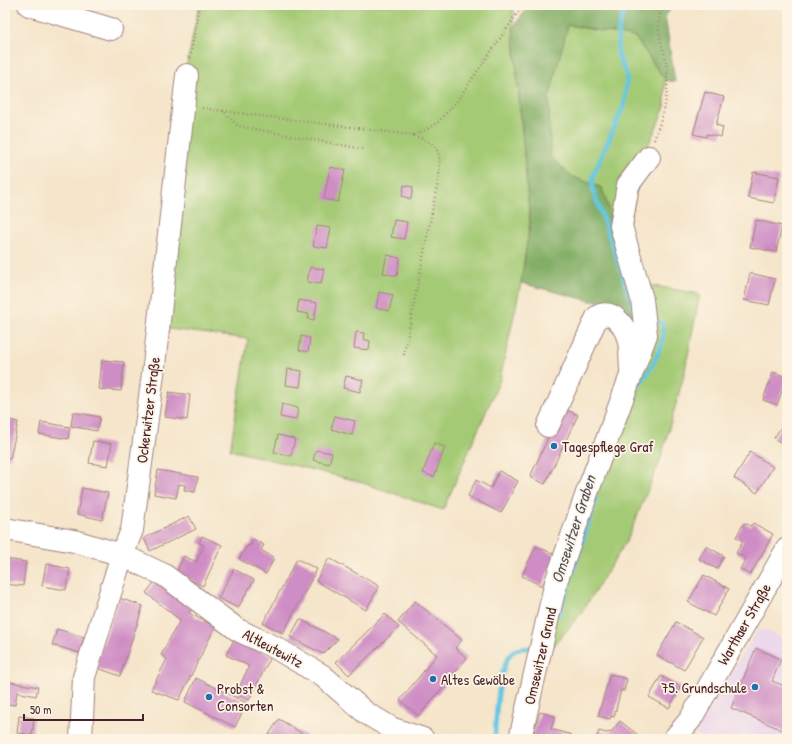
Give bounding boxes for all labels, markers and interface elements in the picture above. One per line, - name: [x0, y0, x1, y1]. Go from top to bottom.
- street label: Ockerwitzer Straße: [131, 356, 165, 464]
- place label: Tagespflege Graf: [562, 436, 654, 457]
- marker: Tagespflege Graf: [549, 441, 559, 451]
- water label: Omsewitzer Graben: [545, 471, 601, 586]
- street label: Warthaer Straße: [712, 579, 776, 669]
- street label: Omsewitzer Grund: [519, 605, 561, 707]
- street label: Altleutewitz: [239, 623, 307, 673]
- place label: Altes Gewölbe: [441, 669, 515, 690]
- marker: Altes Gewölbe: [428, 674, 438, 684]
- place label: 75. Grundschule: [661, 677, 747, 698]
- place label: Probst & Consorten: [217, 678, 274, 716]
- marker: 75. Grundschule: [750, 682, 760, 692]
- marker: Probst & Consorten: [204, 692, 214, 702]
- scale bar: [24, 696, 143, 722]
- text: 50 m: [30, 701, 51, 718]

